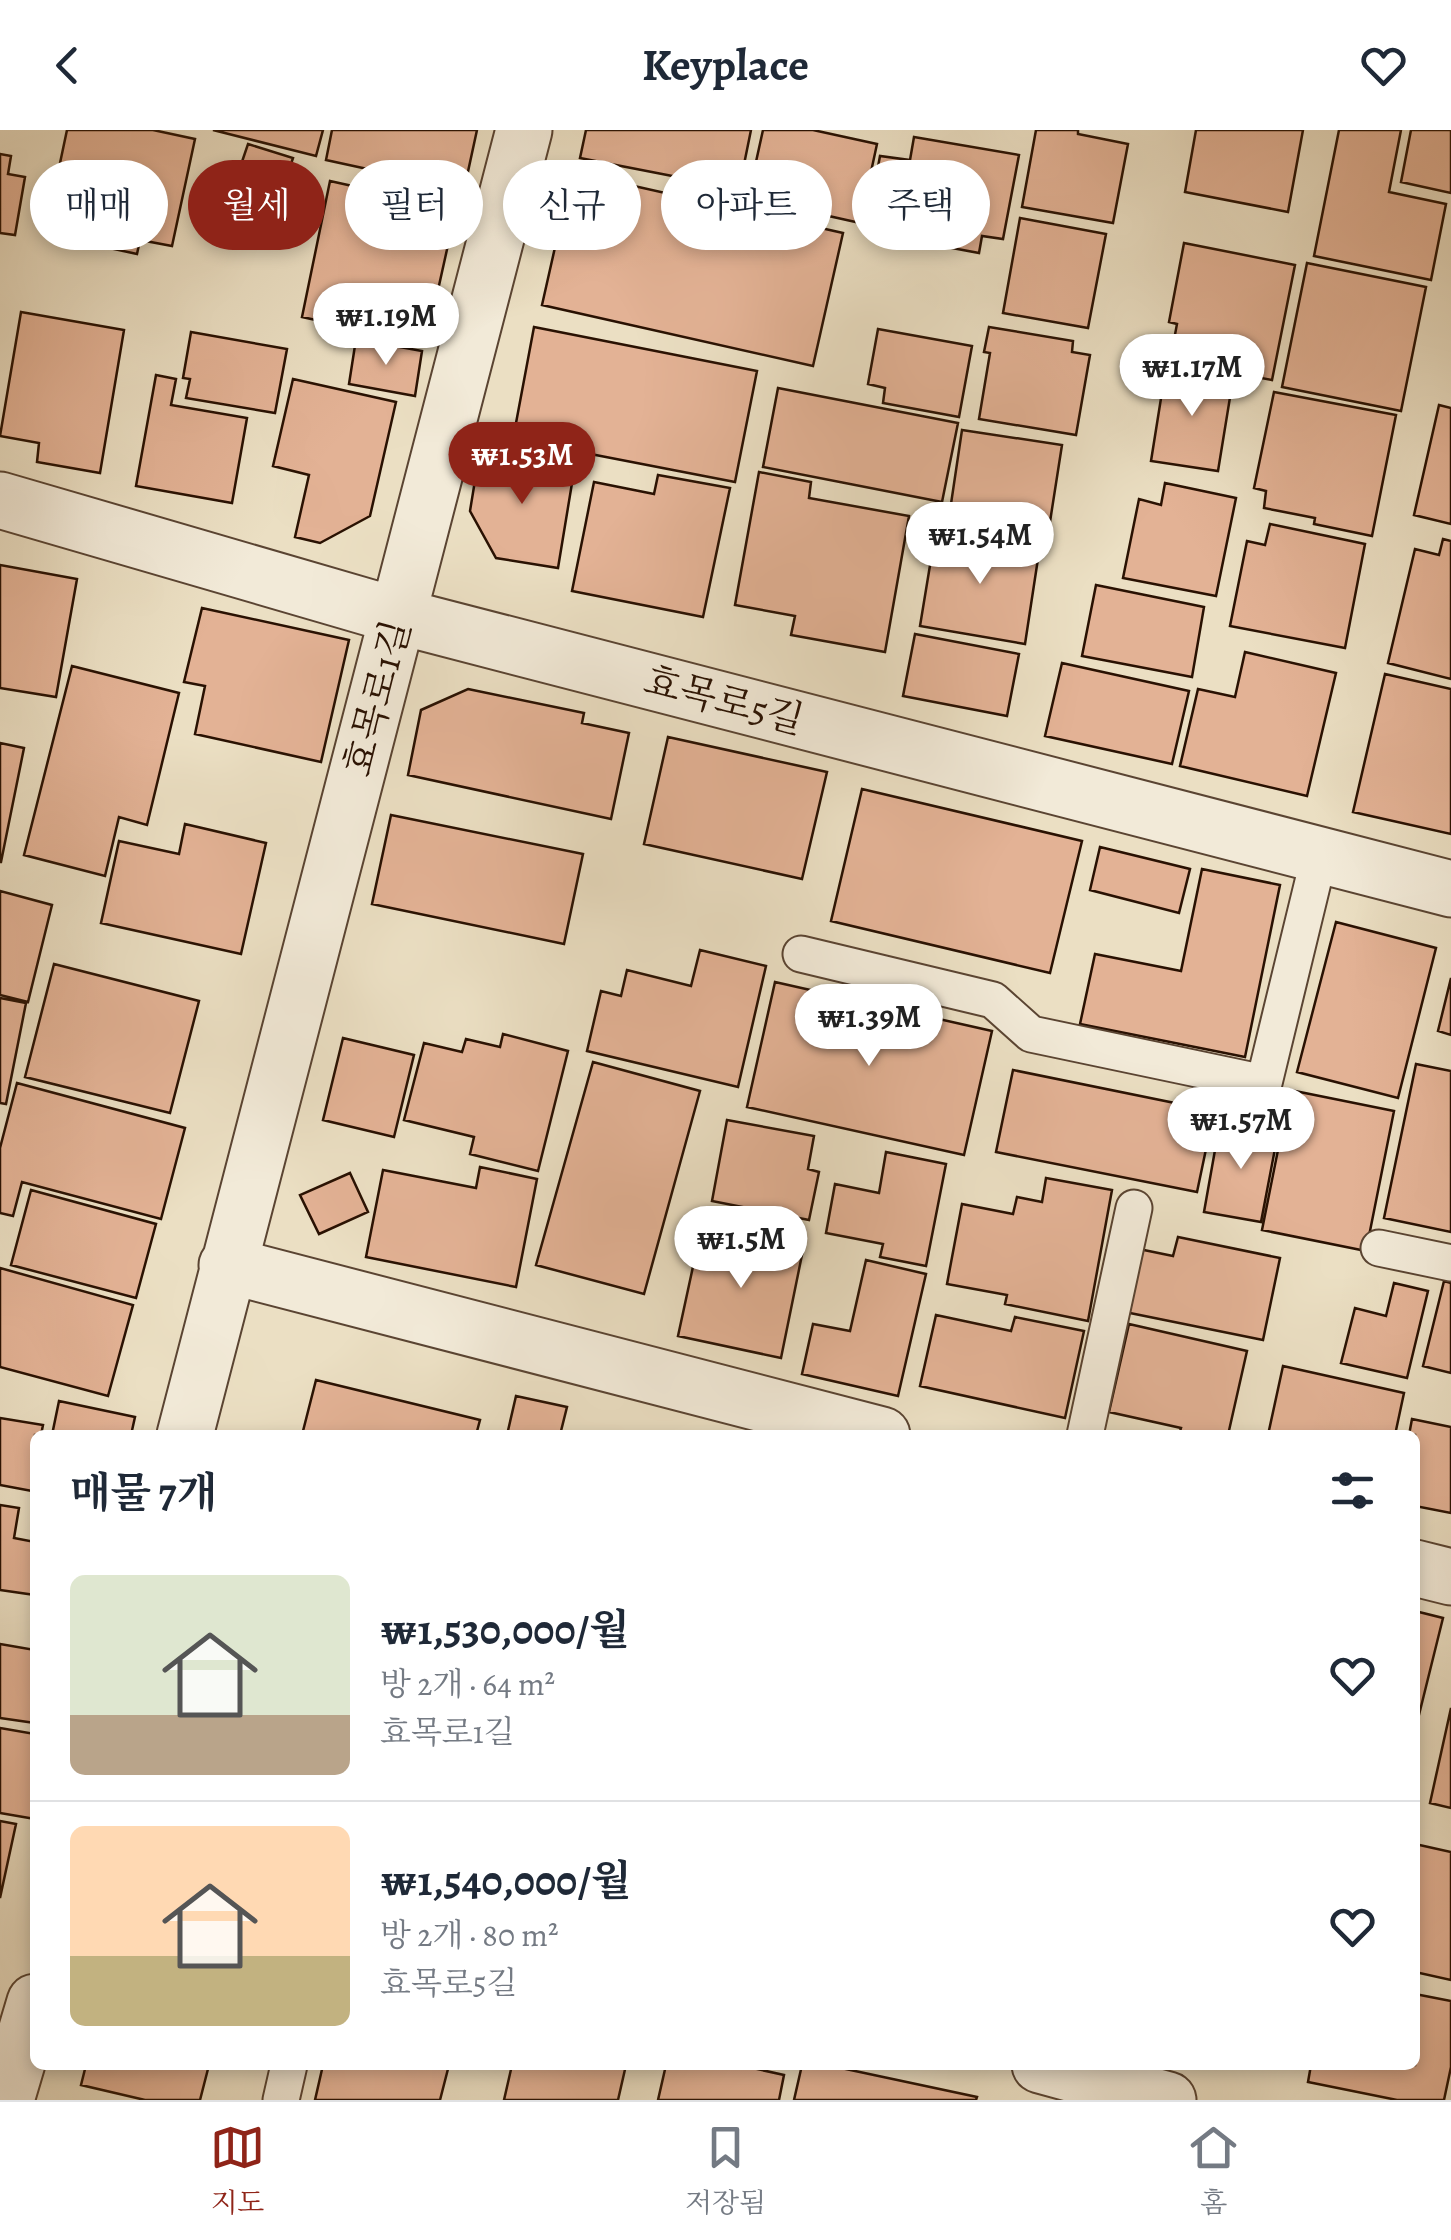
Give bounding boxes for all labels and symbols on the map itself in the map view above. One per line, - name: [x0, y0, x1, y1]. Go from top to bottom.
- pin: ₩1.19M: [305, 283, 467, 368]
- pin: ₩1.17M: [1111, 334, 1273, 419]
- pin: ₩1.53M: [441, 422, 603, 507]
- pin: ₩1.54M: [899, 502, 1061, 587]
- street label: 효목로1길: [331, 614, 423, 782]
- street label: 효목로5길: [638, 654, 810, 746]
- pin: ₩1.39M: [788, 984, 950, 1069]
- pin: ₩1.57M: [1160, 1087, 1322, 1172]
- pin: ₩1.5M: [671, 1206, 811, 1291]

